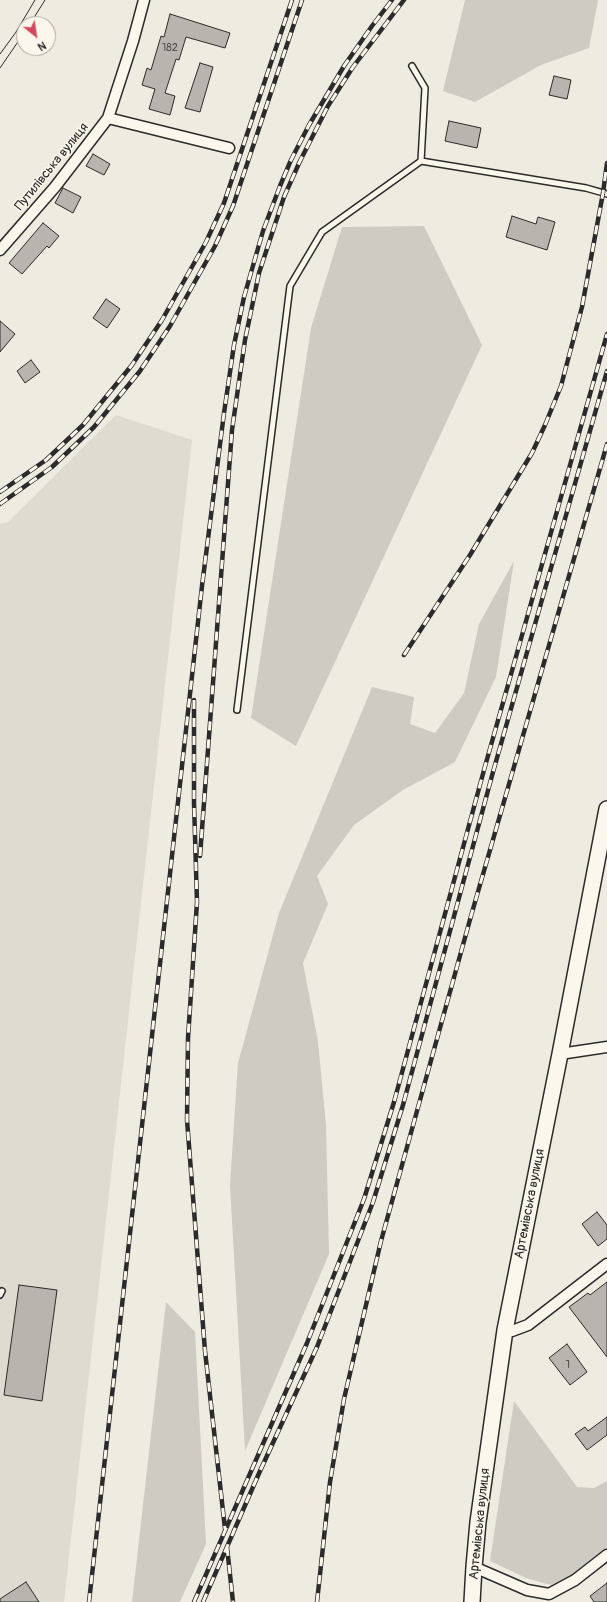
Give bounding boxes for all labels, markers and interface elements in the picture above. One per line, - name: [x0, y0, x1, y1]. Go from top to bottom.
- north arrow: [16, 16, 56, 56]
- text: N: [35, 38, 48, 53]
- house number: 182: [162, 41, 178, 55]
- street label: Путилівська вулиця: [12, 120, 92, 214]
- street label: Артемівська вулиця: [512, 1148, 548, 1260]
- house number: 1: [566, 1358, 570, 1372]
- street label: Артемівська вулиця: [466, 1468, 494, 1580]

